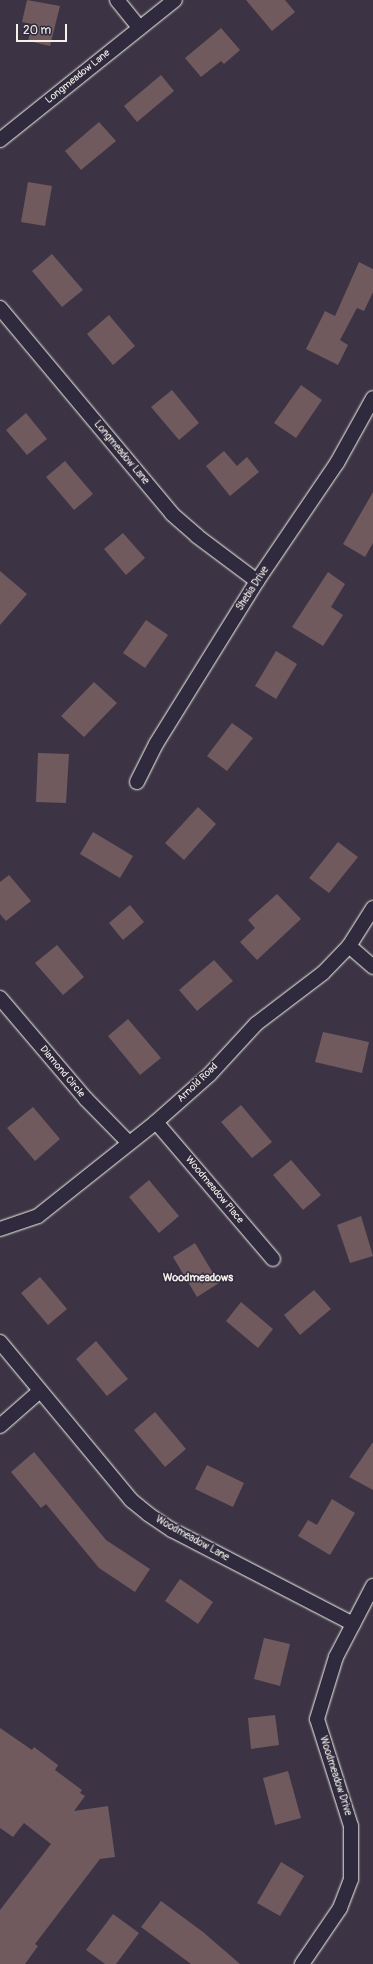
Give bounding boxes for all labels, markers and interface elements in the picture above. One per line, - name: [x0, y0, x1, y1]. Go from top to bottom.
- scale bar: [18, 16, 69, 42]
- text: 20 m: [23, 23, 51, 38]
- street label: Longmeadow Lane: [43, 47, 113, 107]
- street label: Longmeadow Lane: [91, 419, 151, 487]
- street label: Shebia Drive: [234, 565, 272, 613]
- street label: Diamond Circle: [37, 1044, 87, 1100]
- street label: Arnold Road: [175, 1061, 221, 1105]
- street label: Woodmeadow Place: [182, 1154, 246, 1226]
- district label: Woodmeadows: [163, 1271, 233, 1285]
- street label: Woodmeadow Lane: [153, 1514, 231, 1564]
- street label: Woodmeadow Drive: [316, 1735, 354, 1817]

